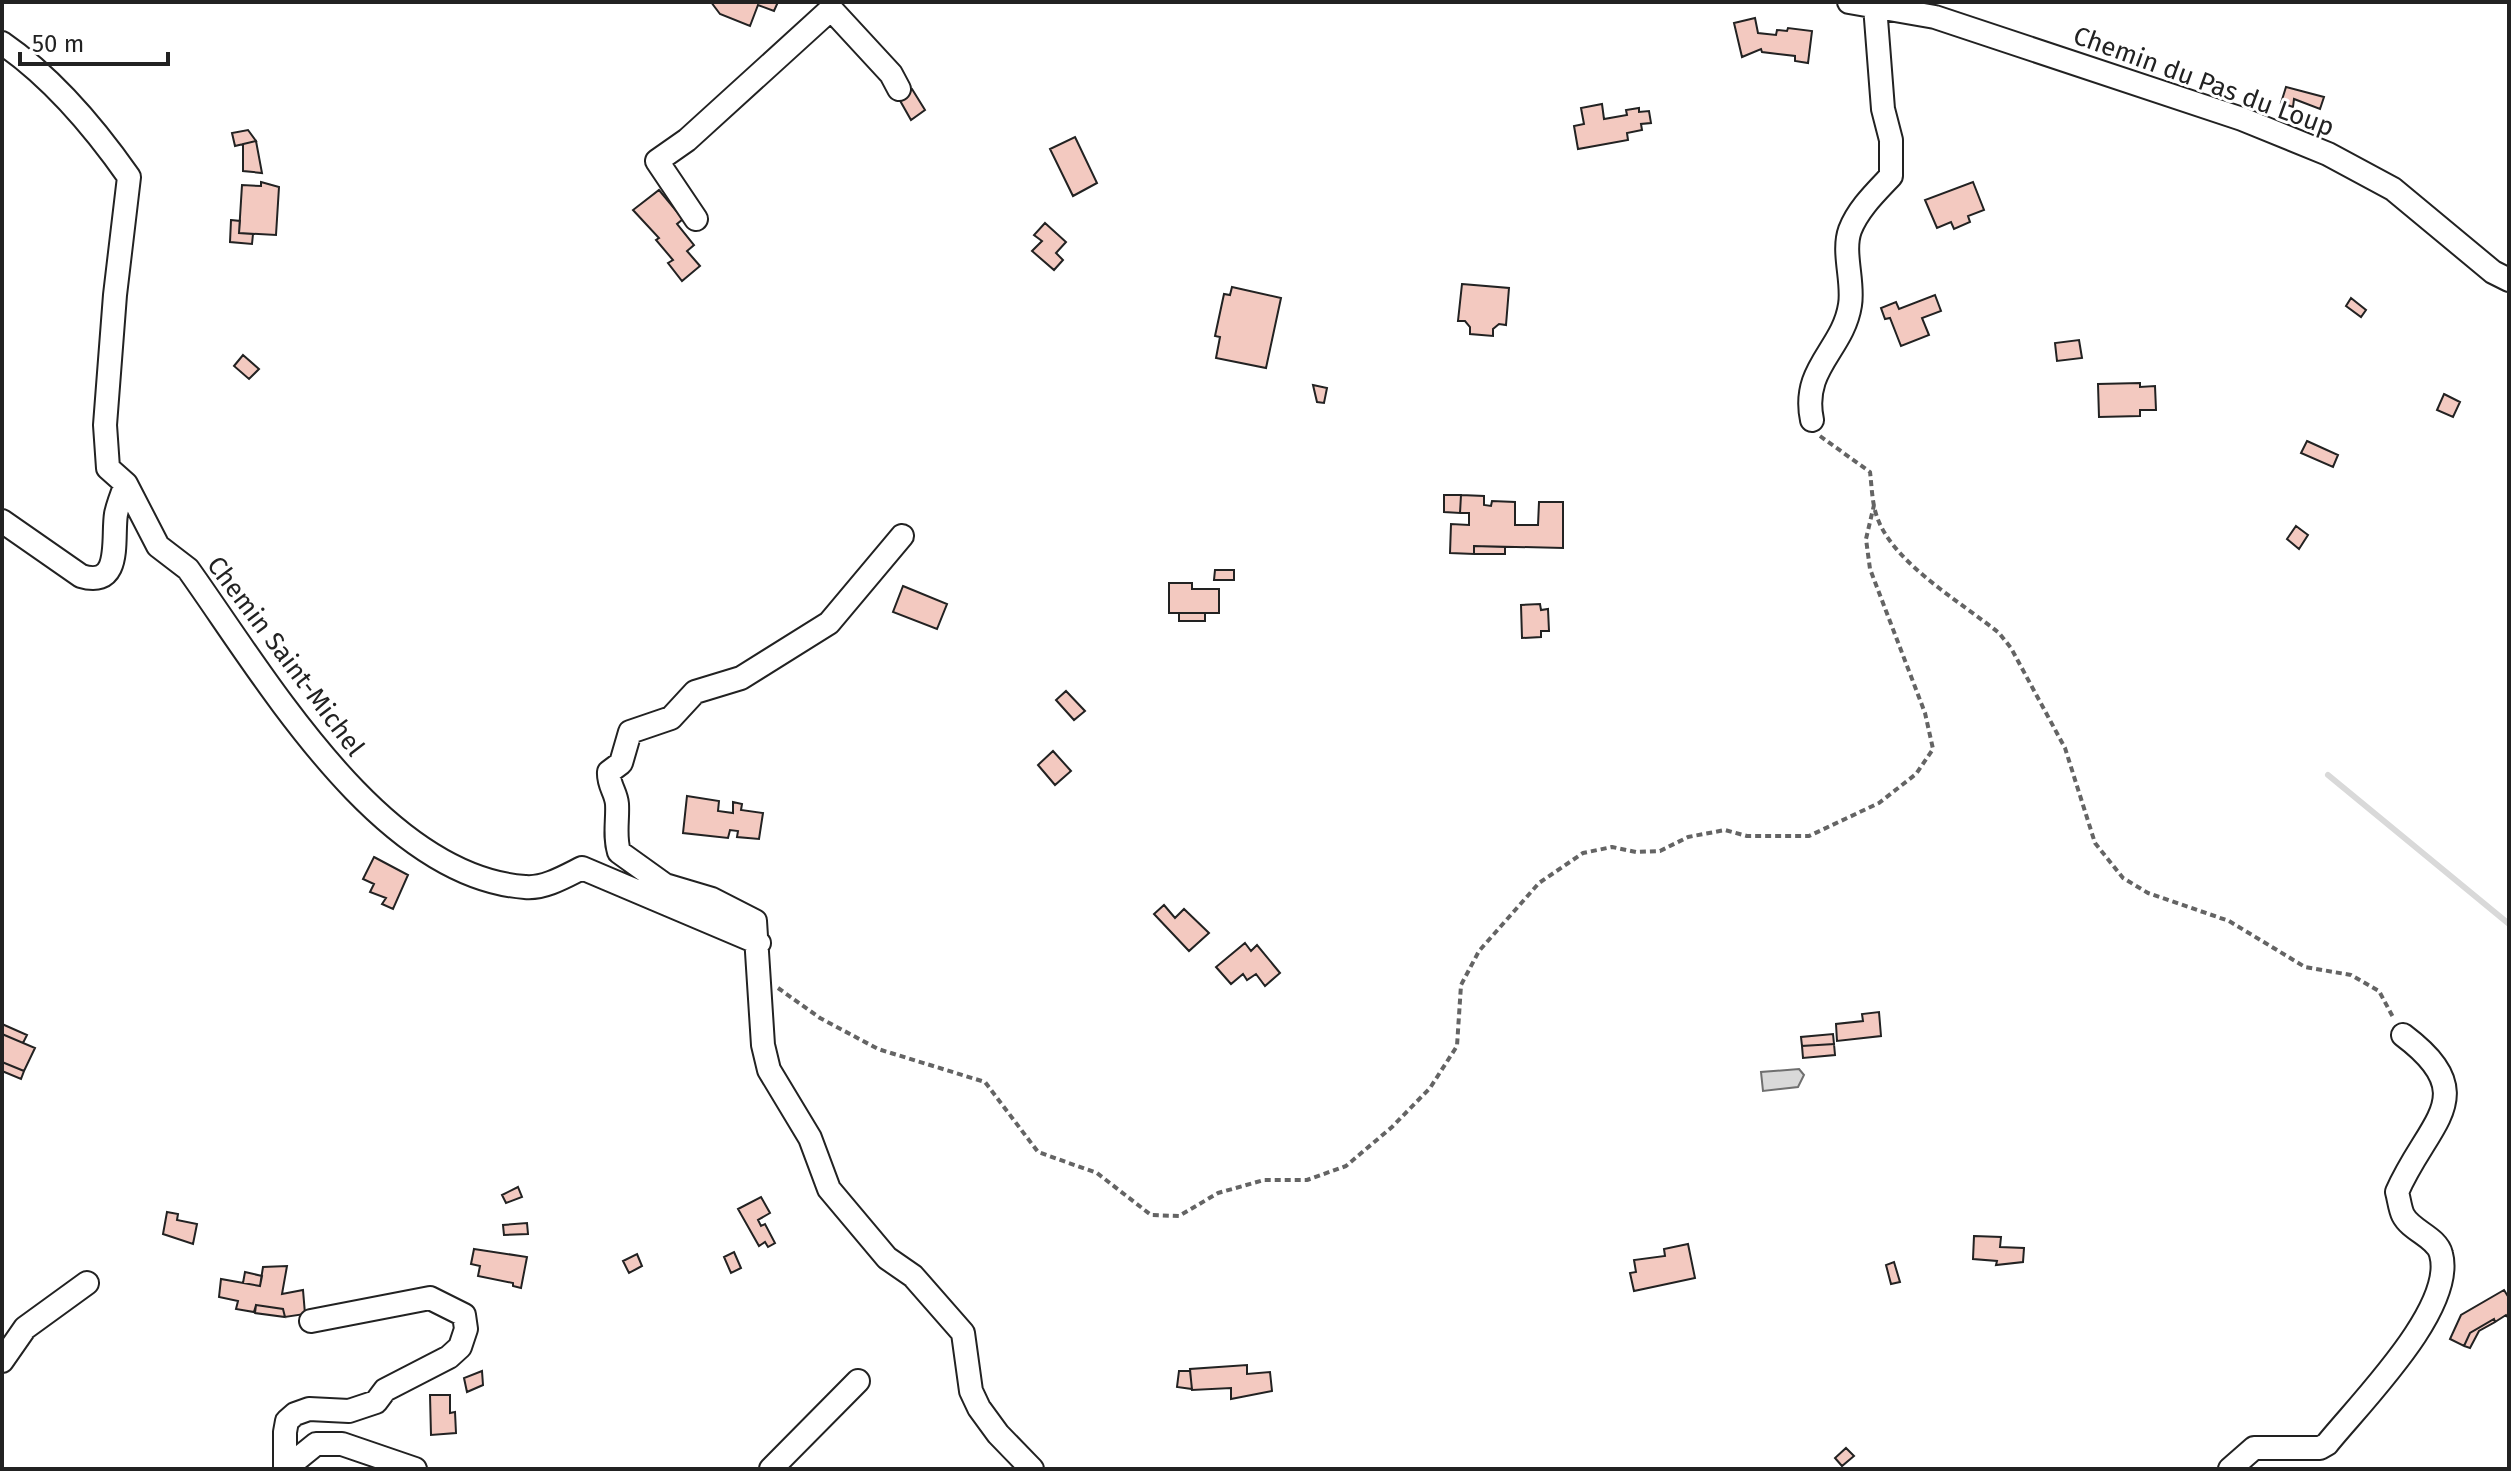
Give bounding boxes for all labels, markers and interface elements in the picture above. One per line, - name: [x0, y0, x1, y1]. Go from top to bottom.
- scale bar: [20, 16, 168, 66]
- street label: Chemin du Pas du Loup: [2069, 20, 2338, 143]
- text: 50 m: [32, 30, 84, 58]
- street label: Chemin Saint-Michel: [200, 550, 371, 763]

